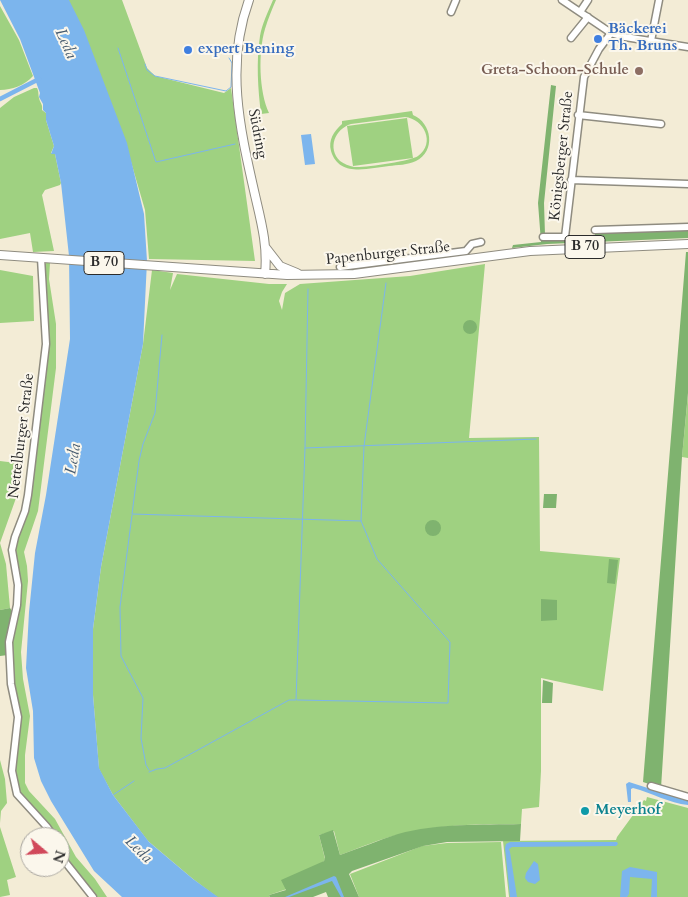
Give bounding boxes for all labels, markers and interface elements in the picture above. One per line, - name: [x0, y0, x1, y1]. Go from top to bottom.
- place label: Bäckerei Th. Bruns: [608, 21, 677, 56]
- water label: Leda: [50, 26, 80, 62]
- marker: Bäckerei Th. Bruns: [592, 33, 604, 45]
- place label: expert Bening: [198, 41, 294, 59]
- marker: expert Bening: [182, 44, 194, 56]
- place label: Greta-Schoon-Schule: [481, 62, 629, 80]
- marker: Greta-Schoon-Schule: [633, 65, 645, 77]
- street label: Königsberger Straße: [546, 90, 578, 222]
- street label: Südring: [243, 108, 271, 160]
- road number: B 70: [565, 236, 605, 258]
- street label: Papenburger Straße: [325, 239, 451, 269]
- road number: B 70: [84, 252, 124, 274]
- street label: Nettelburger Straße: [5, 372, 39, 500]
- water label: Leda: [62, 442, 86, 476]
- place label: Meyerhof: [595, 802, 661, 820]
- marker: Meyerhof: [579, 805, 591, 817]
- north arrow: [20, 827, 70, 877]
- water label: Leda: [120, 832, 156, 868]
- text: N: [48, 848, 70, 865]

